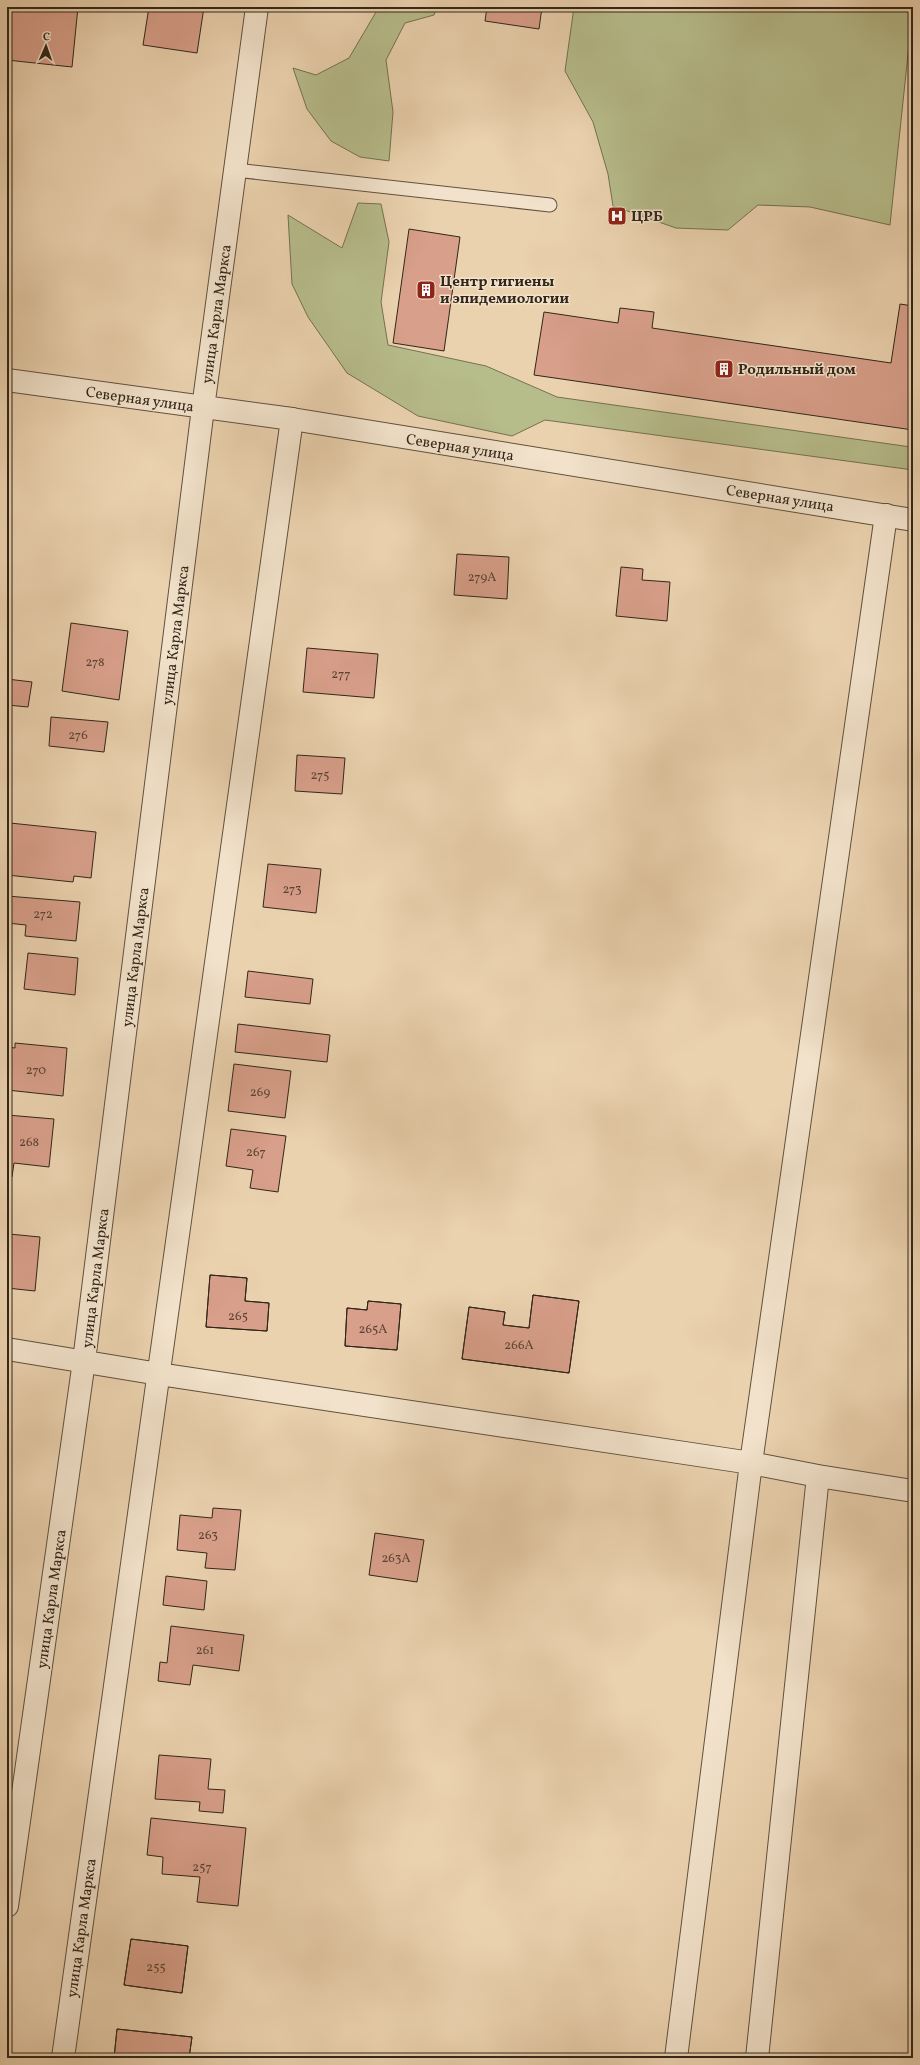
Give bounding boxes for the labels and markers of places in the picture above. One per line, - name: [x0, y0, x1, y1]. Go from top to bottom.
- hospital icon: ЦРБ: [606, 205, 628, 227]
- place label: ЦРБ: [631, 207, 663, 228]
- place label: Центр гигиены и эпидемиологии: [440, 272, 569, 310]
- building icon: Центр гигиены и эпидемиологии: [415, 279, 437, 301]
- building icon: Родильный дом: [713, 358, 735, 380]
- place label: Родильный дом: [738, 360, 856, 381]

